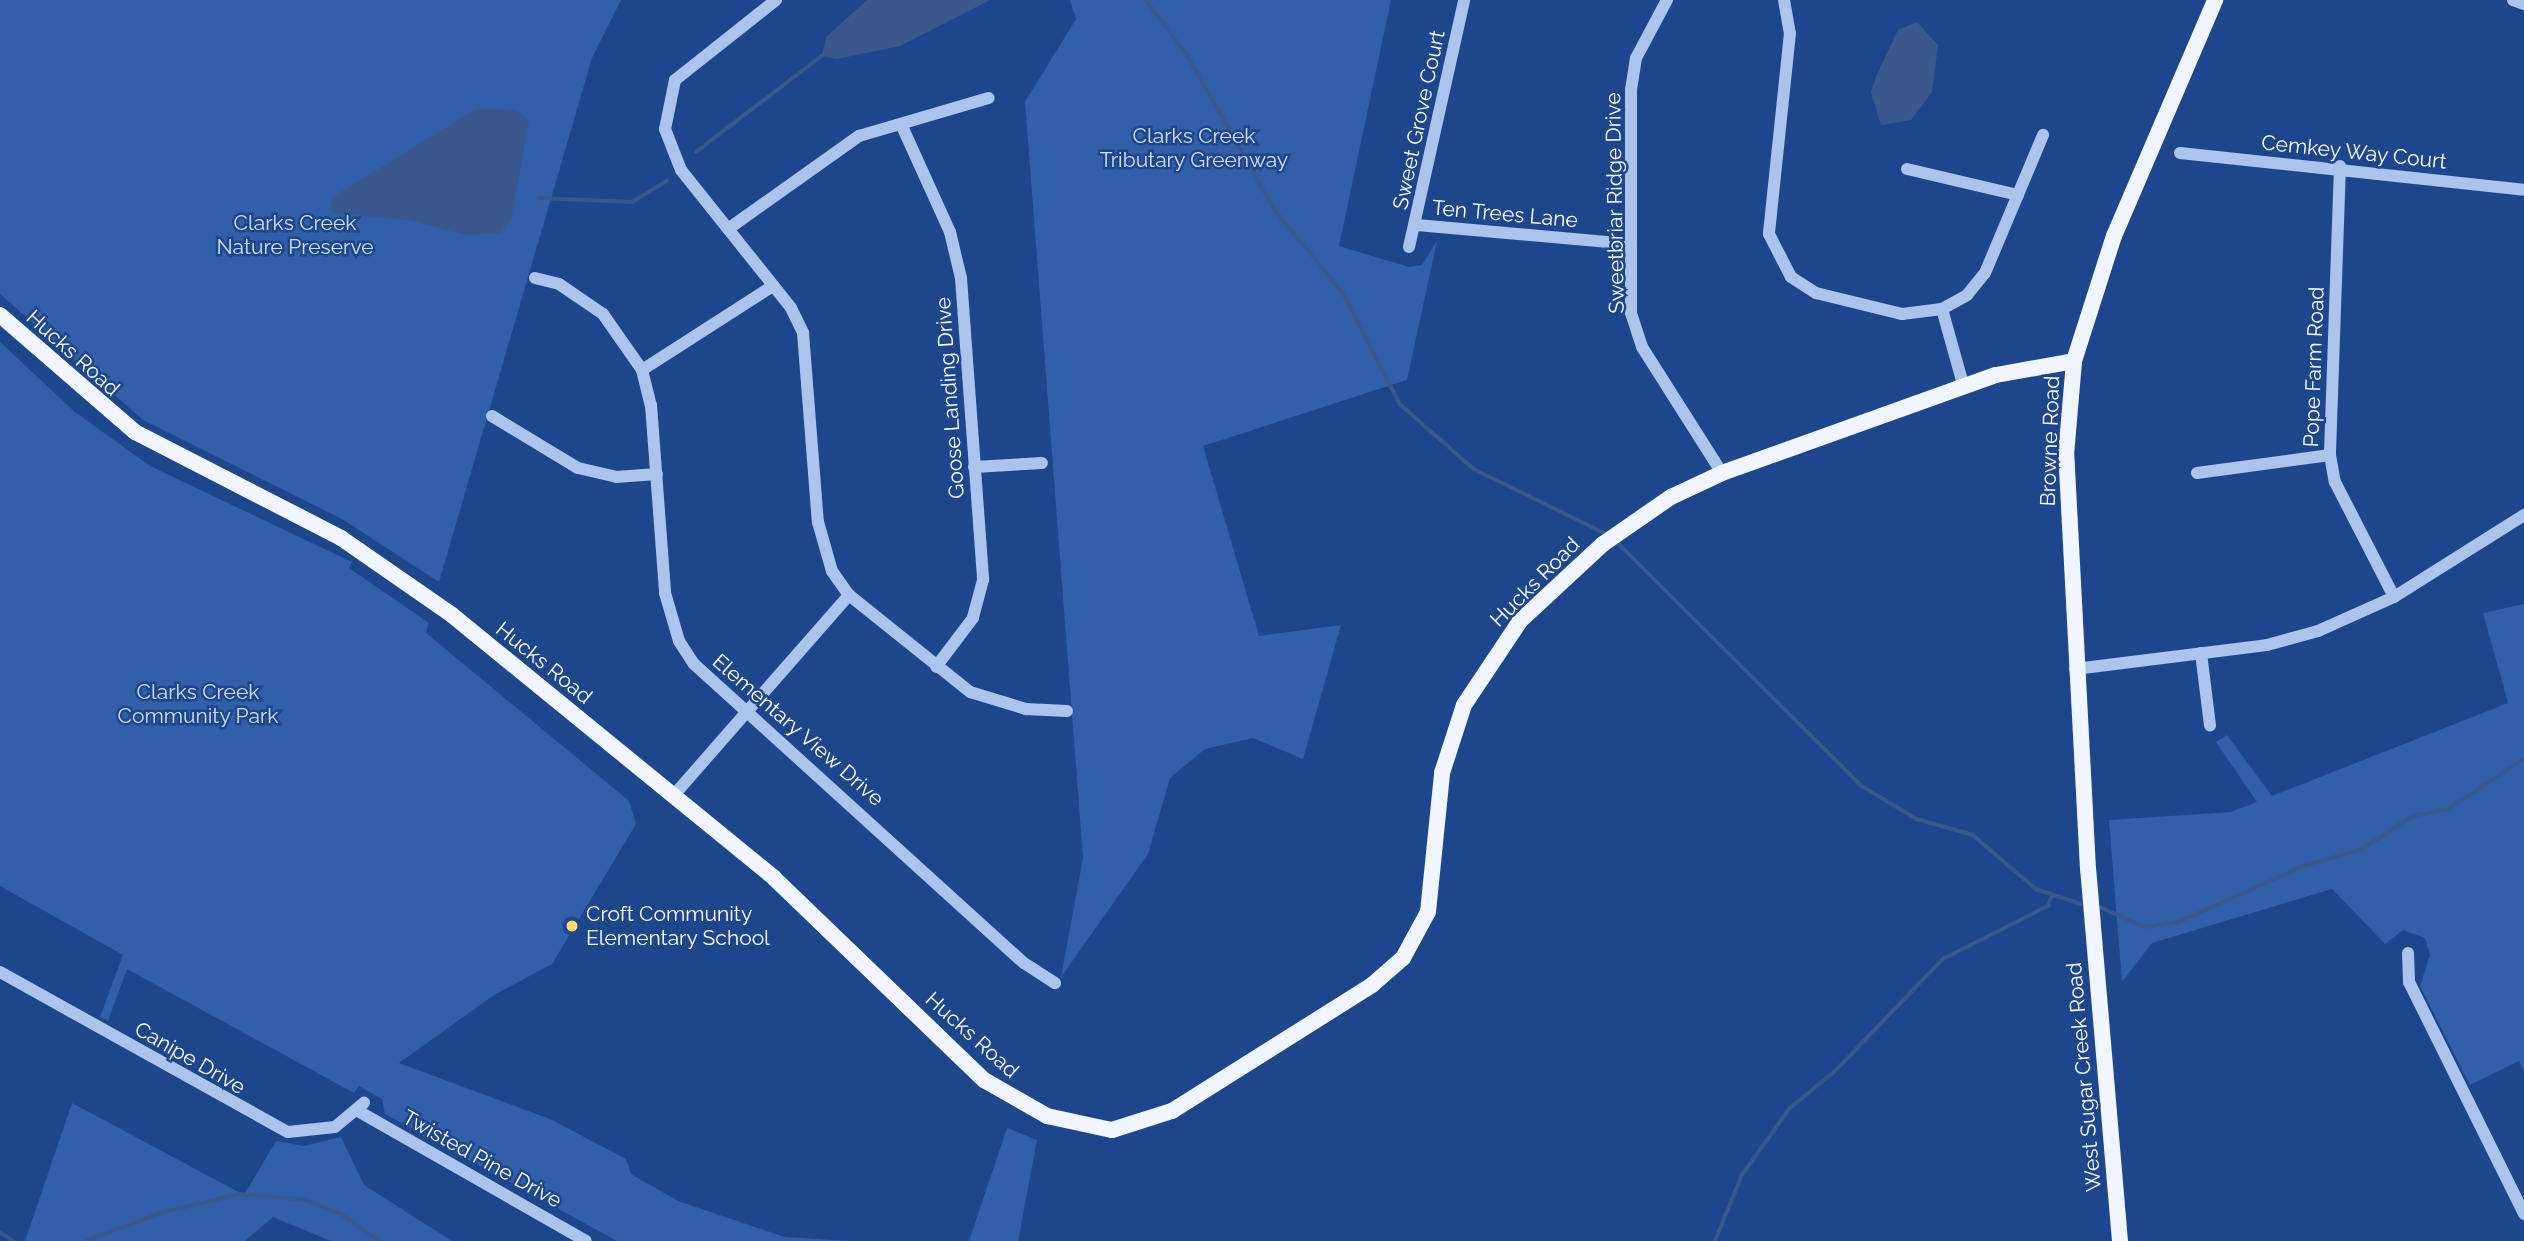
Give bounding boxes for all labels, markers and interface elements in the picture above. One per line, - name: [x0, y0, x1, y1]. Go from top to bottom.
- street label: Sweet Grove Court: [1388, 28, 1450, 212]
- street label: Sweetbriar Ridge Drive: [1600, 92, 1630, 314]
- park label: Clarks Creek Tributary Greenway: [1100, 123, 1288, 173]
- street label: Cemkey Way Court: [2259, 130, 2449, 174]
- street label: Ten Trees Lane: [1431, 195, 1579, 233]
- park label: Clarks Creek Nature Preserve: [216, 210, 374, 260]
- street label: Pope Farm Road: [2299, 286, 2329, 448]
- street label: Goose Landing Drive: [930, 296, 970, 500]
- street label: Hucks Road: [21, 305, 125, 401]
- street label: Browne Road: [2035, 375, 2065, 507]
- street label: Hucks Road: [1485, 532, 1585, 632]
- street label: Hucks Road: [491, 617, 597, 709]
- street label: Elementary View Drive: [706, 648, 890, 812]
- park label: Clarks Creek Community Park: [117, 679, 279, 729]
- place label: Croft Community Elementary School: [586, 901, 770, 951]
- marker: Croft Community Elementary School: [564, 918, 580, 934]
- street label: West Sugar Creek Road: [2061, 961, 2107, 1193]
- street label: Hucks Road: [920, 987, 1024, 1083]
- street label: Canipe Drive: [130, 1016, 250, 1100]
- street label: Twisted Pine Drive: [398, 1105, 566, 1213]

